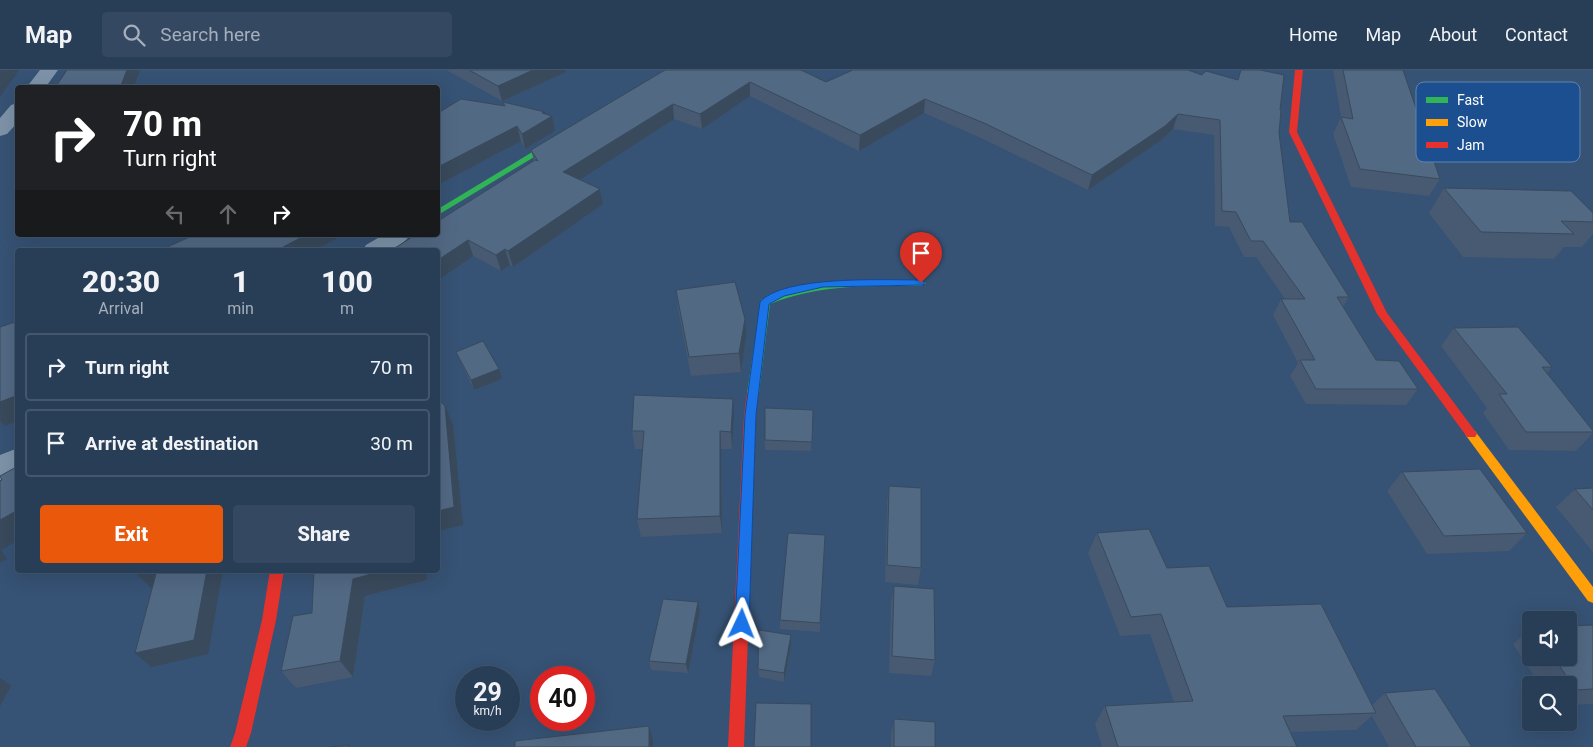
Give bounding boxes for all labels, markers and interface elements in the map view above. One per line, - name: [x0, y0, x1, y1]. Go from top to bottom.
- search box: [102, 12, 452, 57]
- text: Map: [25, 21, 72, 49]
- icon: search: [120, 21, 148, 49]
- text: Search here: [160, 23, 260, 46]
- text: Home: [1289, 24, 1338, 45]
- text: Map: [1366, 24, 1401, 45]
- text: About: [1429, 24, 1477, 45]
- text: Contact: [1505, 24, 1568, 45]
- legend: [1416, 82, 1580, 162]
- text: Fast: [1457, 92, 1484, 108]
- text: 70 m: [123, 104, 202, 145]
- icon: right: [40, 105, 105, 170]
- text: Slow: [1457, 114, 1488, 130]
- text: Jam: [1457, 137, 1485, 153]
- text: Turn right: [123, 146, 217, 171]
- icon: left: [161, 200, 189, 228]
- icon: ahead: [214, 200, 242, 228]
- icon: right: [267, 200, 295, 228]
- pin: [900, 232, 942, 283]
- icon: arrive: [907, 239, 935, 267]
- text: 20:30: [82, 264, 160, 299]
- text: 1: [232, 264, 249, 299]
- text: 100: [321, 264, 373, 299]
- text: Arrival: [98, 299, 144, 318]
- text: min: [227, 299, 254, 318]
- text: m: [340, 299, 354, 318]
- icon: right: [42, 353, 70, 381]
- text: Turn right: [85, 356, 169, 379]
- text: 70 m: [370, 356, 413, 379]
- icon: arrive: [42, 429, 70, 457]
- text: Arrive at destination: [85, 432, 258, 455]
- text: 30 m: [370, 432, 413, 455]
- button: Exit: [40, 505, 223, 563]
- button: Share: [233, 505, 415, 563]
- position arrow: [715, 597, 767, 649]
- map controls: [1522, 611, 1577, 731]
- button: sound: [1522, 611, 1577, 666]
- speed limit sign: 40: [530, 666, 595, 731]
- button: search: [1522, 676, 1577, 731]
- text: 29: [473, 678, 502, 707]
- text: km/h: [473, 704, 502, 718]

